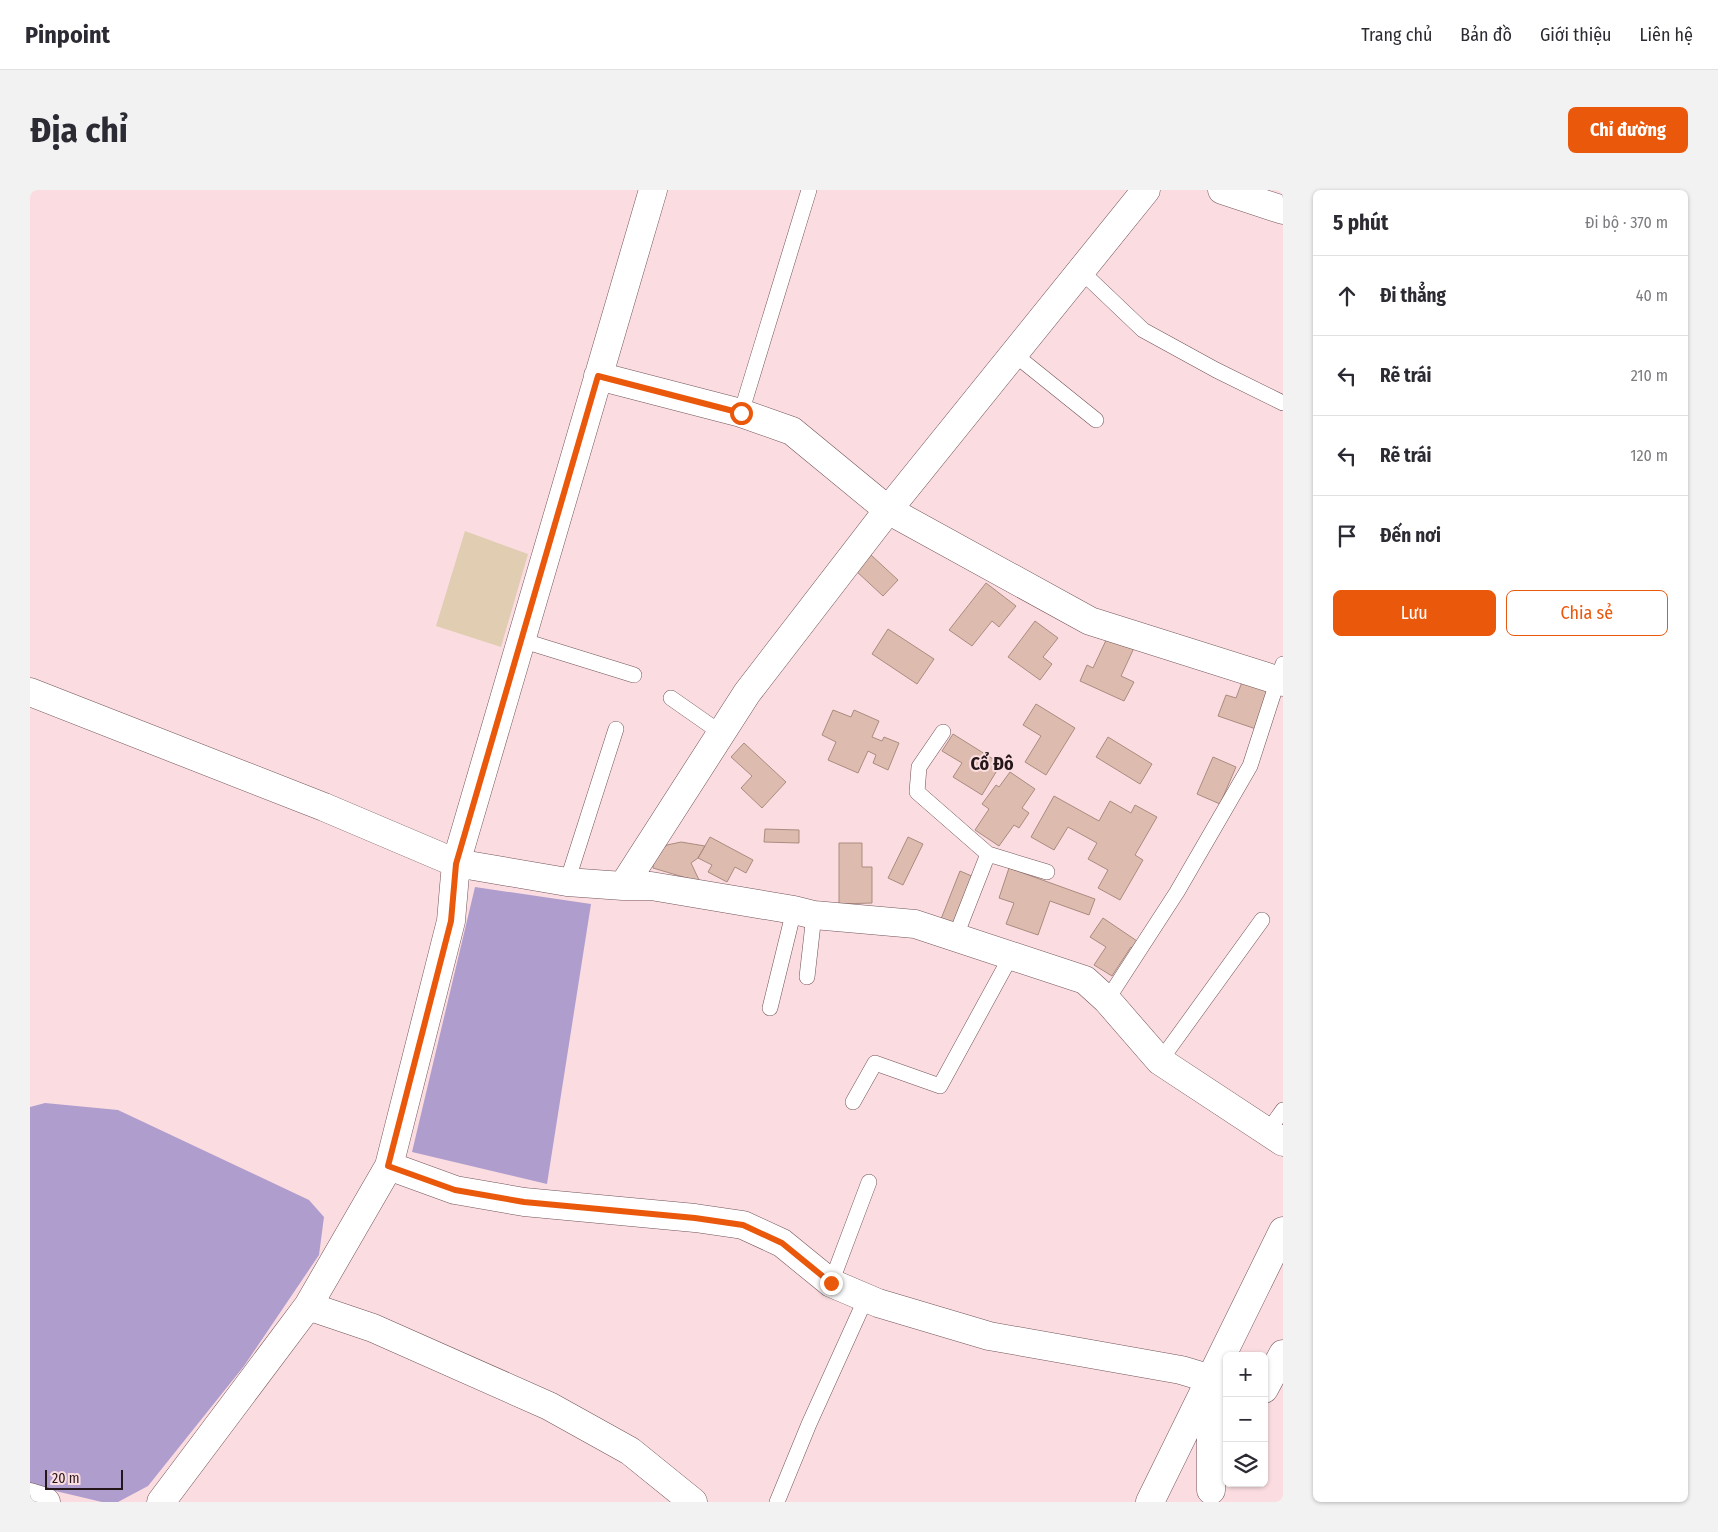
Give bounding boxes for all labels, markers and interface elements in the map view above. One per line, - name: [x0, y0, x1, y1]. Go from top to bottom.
- text: Pinpoint: [25, 21, 110, 49]
- text: Trang chủ: [1361, 24, 1432, 46]
- text: Bản đồ: [1460, 24, 1512, 46]
- text: Giới thiệu: [1540, 24, 1612, 46]
- text: Liên hệ: [1640, 24, 1693, 46]
- button: Chỉ đường: [1568, 107, 1688, 153]
- text: Địa chỉ: [30, 109, 128, 151]
- text: 5 phút: [1333, 210, 1388, 236]
- text: Đi bộ · 370 m: [1585, 213, 1668, 232]
- icon: ahead: [1333, 282, 1361, 310]
- text: Đi thẳng: [1380, 284, 1446, 307]
- text: 40 m: [1636, 286, 1668, 305]
- icon: left: [1333, 362, 1361, 390]
- text: Rẽ trái: [1380, 364, 1431, 387]
- text: 210 m: [1631, 366, 1668, 385]
- route start: [730, 402, 753, 425]
- icon: left: [1333, 442, 1361, 470]
- text: Rẽ trái: [1380, 444, 1431, 467]
- text: 120 m: [1630, 446, 1668, 465]
- icon: arrive: [1333, 522, 1361, 550]
- text: Đến nơi: [1380, 524, 1441, 547]
- button: Lưu: [1333, 590, 1496, 636]
- button: Chia sẻ: [1506, 590, 1668, 636]
- district label: Cổ Đô: [970, 751, 1014, 775]
- route end: [820, 1272, 843, 1295]
- map controls: [1223, 1352, 1268, 1487]
- button: +: [1223, 1352, 1268, 1397]
- button: −: [1223, 1397, 1268, 1442]
- button: layers: [1223, 1442, 1268, 1487]
- scale bar: [45, 1467, 122, 1490]
- text: 20 m: [52, 1470, 80, 1487]

